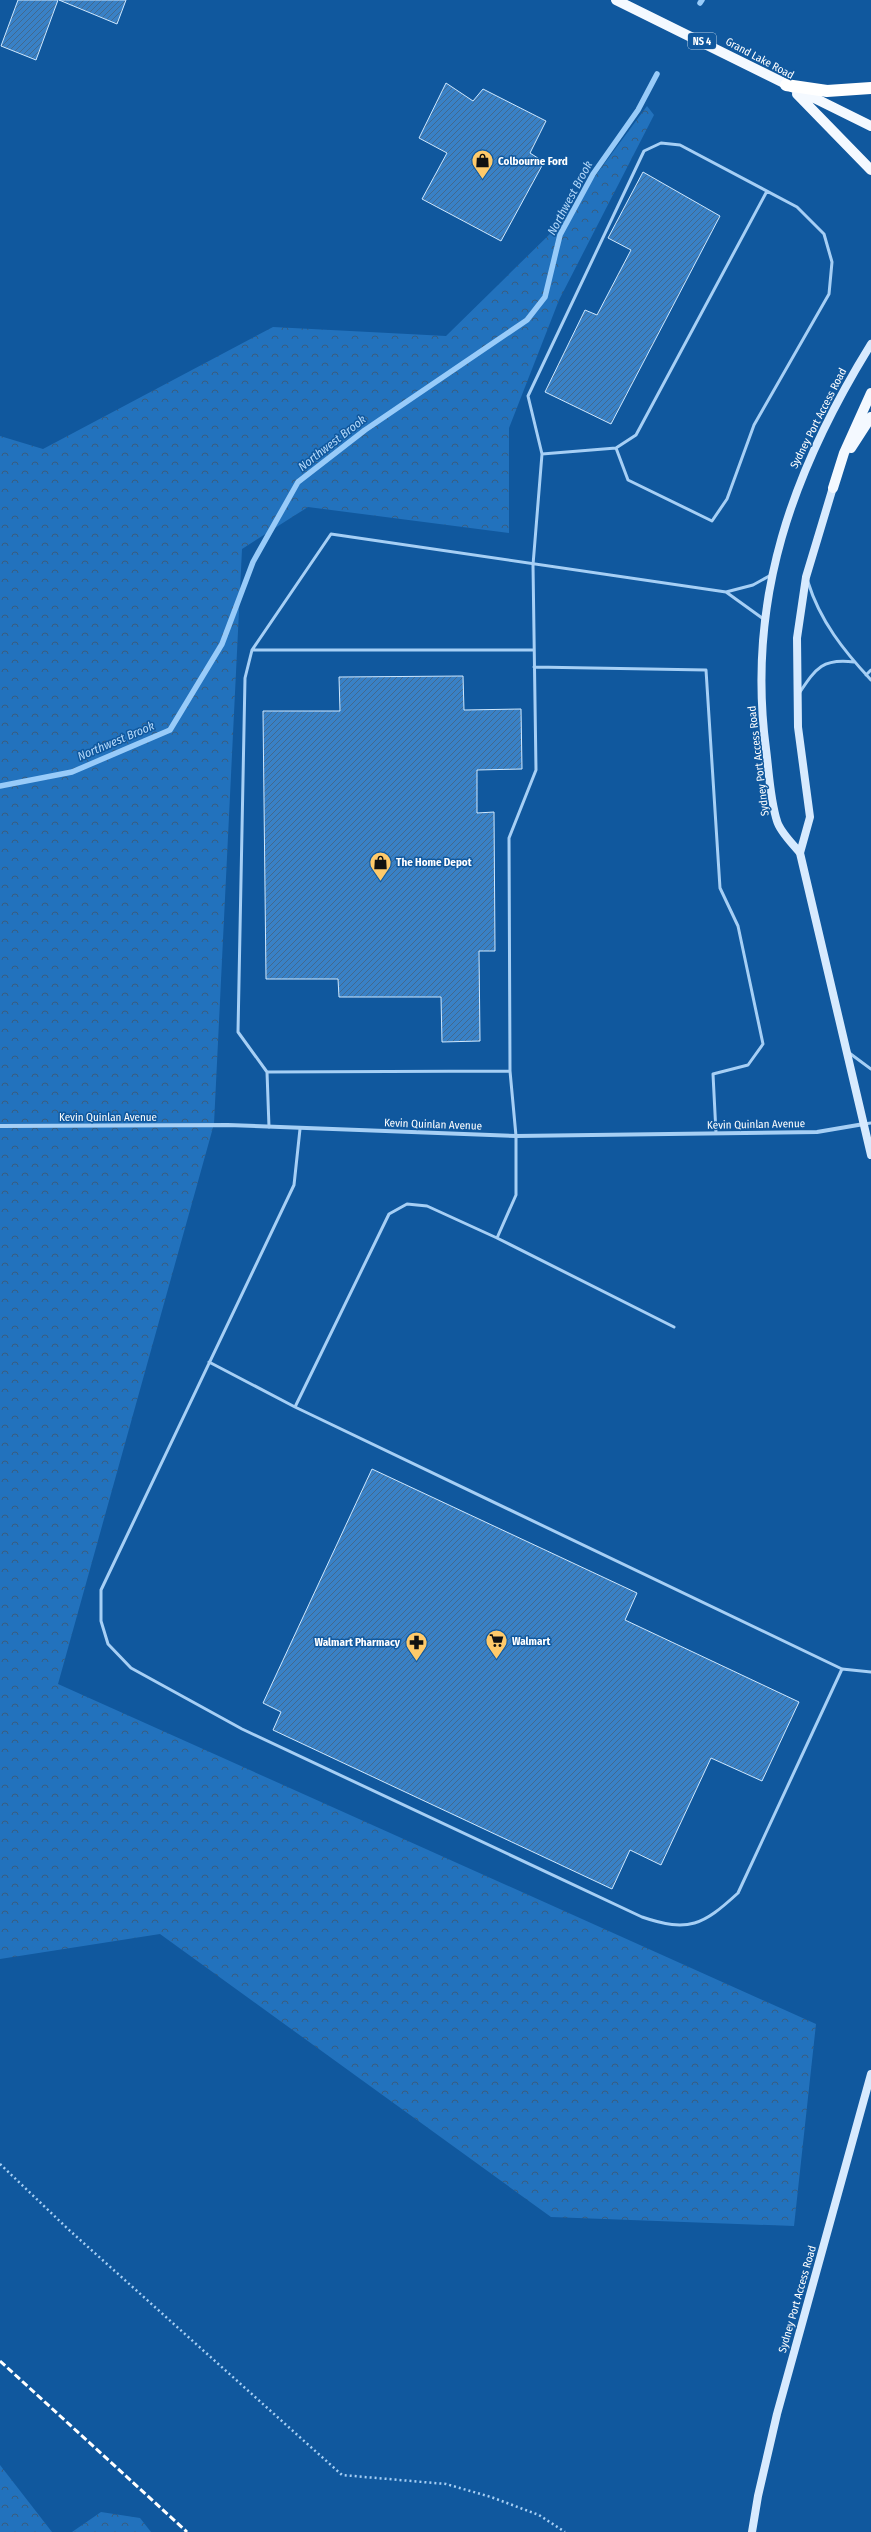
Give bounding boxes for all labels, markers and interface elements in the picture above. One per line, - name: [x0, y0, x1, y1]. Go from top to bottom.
- road number: NS 4: [688, 33, 716, 49]
- street label: Grand Lake Road: [723, 35, 796, 82]
- shop icon: Colbourne Ford: [470, 148, 496, 181]
- place label: Colbourne Ford: [498, 155, 568, 168]
- water label: Northwest Brook: [545, 158, 595, 238]
- street label: Sydney Port Access Road: [787, 366, 849, 471]
- water label: Northwest Brook: [295, 412, 369, 474]
- street label: Sydney Port Access Road: [745, 705, 772, 817]
- water label: Northwest Brook: [75, 719, 157, 763]
- shop icon: The Home Depot: [367, 849, 393, 882]
- place label: The Home Depot: [396, 856, 472, 869]
- street label: Kevin Quinlan Avenue: [59, 1111, 157, 1124]
- street label: Kevin Quinlan Avenue: [384, 1116, 482, 1133]
- street label: Kevin Quinlan Avenue: [707, 1117, 805, 1132]
- supermarket icon: Walmart: [484, 1628, 510, 1661]
- pharmacy icon: Walmart Pharmacy: [403, 1629, 429, 1662]
- place label: Walmart: [512, 1635, 550, 1648]
- place label: Walmart Pharmacy: [315, 1636, 401, 1649]
- street label: Sydney Port Access Road: [776, 2244, 819, 2354]

